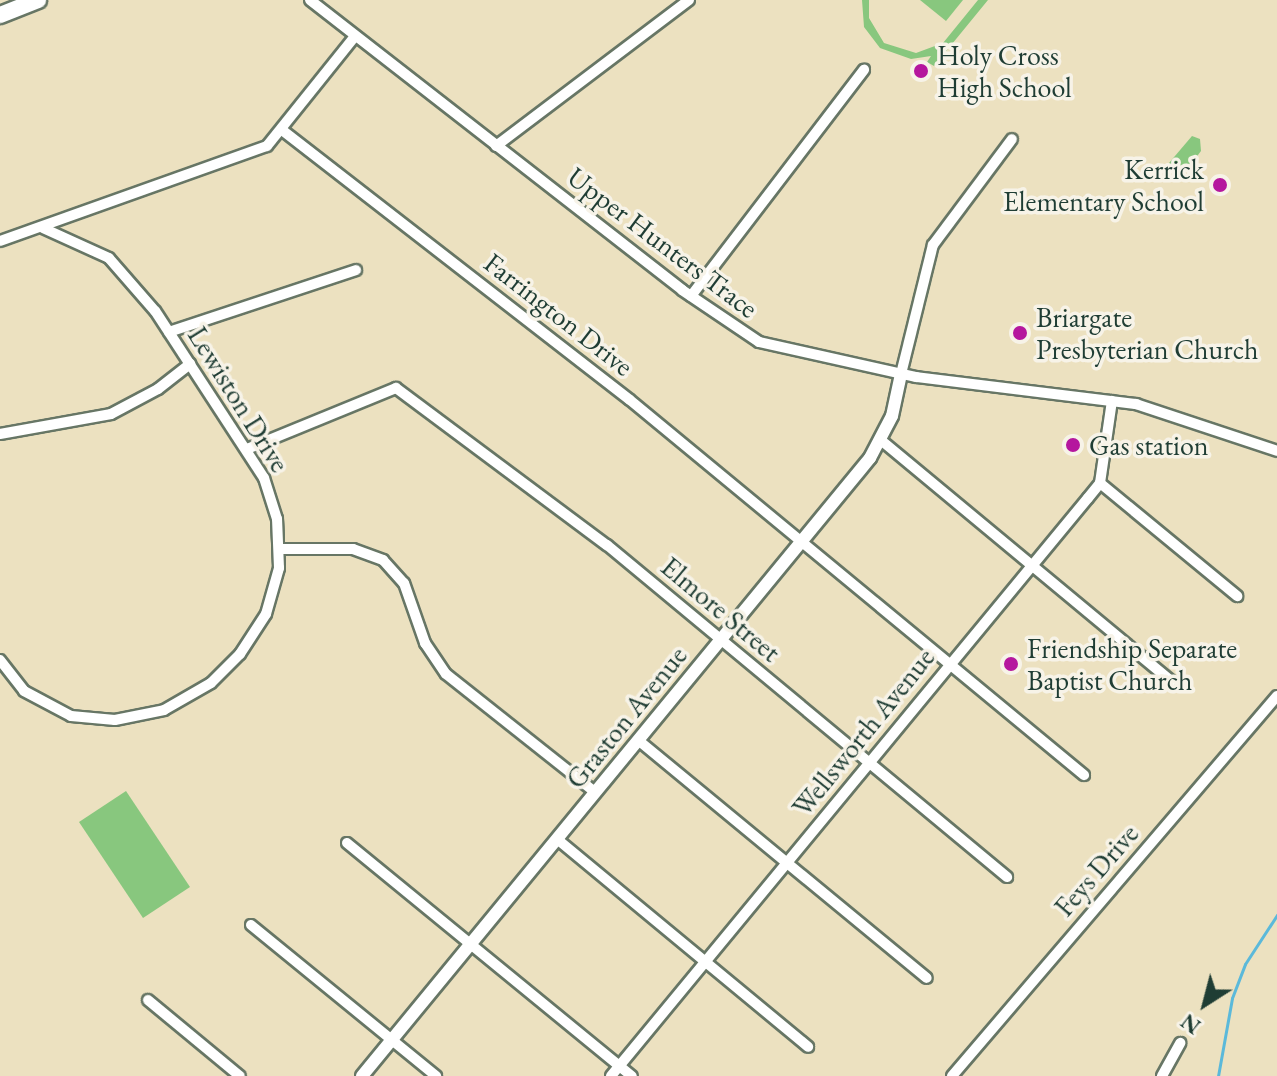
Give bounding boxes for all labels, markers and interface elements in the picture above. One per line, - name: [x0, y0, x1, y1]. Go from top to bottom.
- place label: Holy Cross High School: [937, 38, 1072, 104]
- marker: Holy Cross High School: [912, 62, 930, 80]
- place label: Kerrick Elementary School: [1003, 152, 1204, 218]
- street label: Upper Hunters Trace: [561, 159, 765, 325]
- marker: Kerrick Elementary School: [1211, 176, 1229, 194]
- street label: Farrington Drive: [478, 245, 640, 383]
- place label: Briargate Presbyterian Church: [1036, 300, 1258, 366]
- street label: Lewiston Drive: [181, 320, 297, 478]
- marker: Briargate Presbyterian Church: [1011, 324, 1029, 342]
- place label: Gas station: [1089, 428, 1209, 462]
- marker: Gas station: [1064, 436, 1082, 454]
- street label: Elmore Street: [654, 549, 788, 669]
- place label: Friendship Separate Baptist Church: [1027, 631, 1237, 697]
- street label: Graston Avenue: [558, 639, 694, 795]
- street label: Wellsworth Avenue: [785, 641, 941, 823]
- marker: Friendship Separate Baptist Church: [1002, 655, 1020, 673]
- street label: Feys Drive: [1047, 817, 1145, 923]
- north arrow: [1165, 964, 1245, 1044]
- text: N: [1175, 1007, 1206, 1041]

